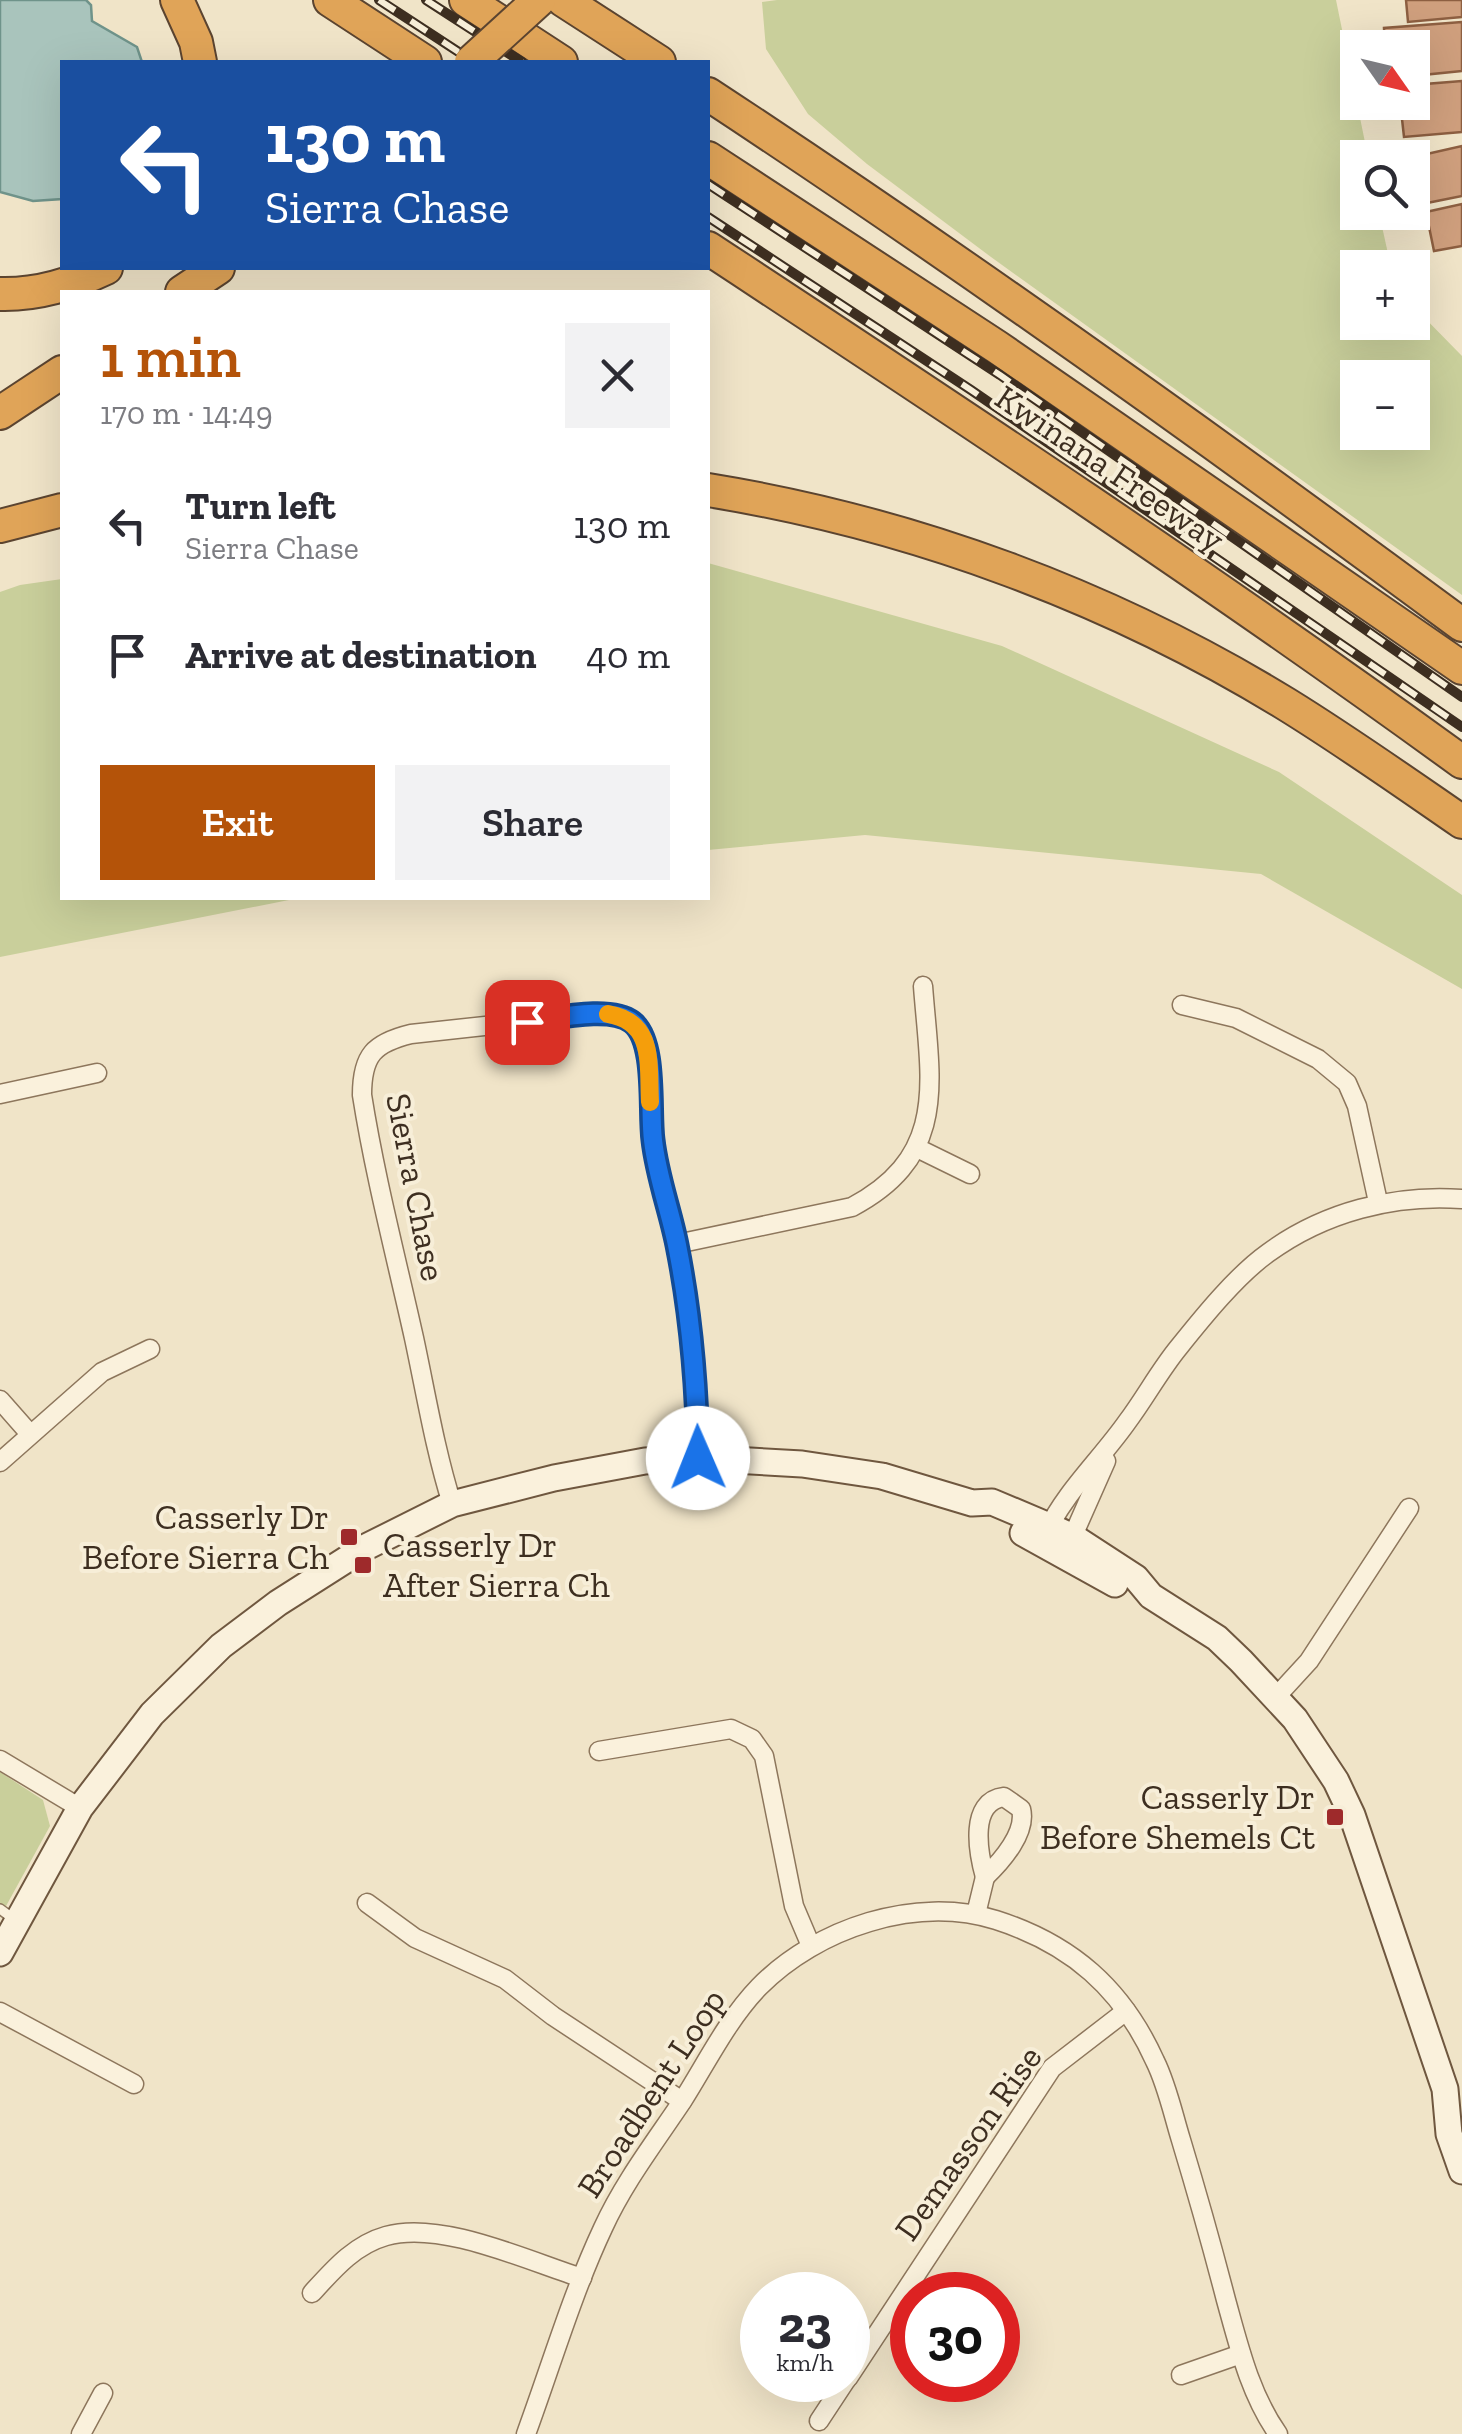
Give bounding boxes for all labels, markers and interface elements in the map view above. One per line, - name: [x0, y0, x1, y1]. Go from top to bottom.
- north arrow: [1340, 30, 1430, 120]
- map controls: [1340, 30, 1430, 450]
- text: 130 m: [265, 96, 445, 180]
- icon: left: [100, 100, 230, 230]
- button: search: [1340, 140, 1430, 230]
- text: Sierra Chase: [265, 181, 509, 235]
- button: +: [1340, 250, 1430, 340]
- text: 1 min: [100, 320, 241, 392]
- button: close: [565, 323, 670, 428]
- button: −: [1340, 360, 1430, 450]
- street label: Kwinana Freeway: [987, 376, 1233, 560]
- text: 170 m · 14:49: [100, 394, 273, 432]
- text: Turn left: [185, 483, 336, 529]
- icon: left: [100, 498, 155, 553]
- text: 130 m: [573, 502, 670, 548]
- text: Sierra Chase: [185, 529, 359, 567]
- icon: arrive: [100, 628, 155, 683]
- text: Arrive at destination: [185, 632, 536, 678]
- text: 40 m: [586, 632, 670, 678]
- button: Exit: [100, 765, 375, 880]
- button: Share: [395, 765, 670, 880]
- pin: [485, 980, 570, 1065]
- icon: arrive: [500, 995, 555, 1050]
- street label: Sierra Chase: [377, 1090, 455, 1284]
- position arrow: [646, 1406, 750, 1510]
- place label: Casserly Dr Before Sierra Ch: [82, 1496, 329, 1578]
- place label: Casserly Dr After Sierra Ch: [383, 1524, 610, 1606]
- marker: Casserly Dr Before Sierra Ch: [338, 1526, 360, 1548]
- marker: Casserly Dr After Sierra Ch: [352, 1554, 374, 1576]
- place label: Casserly Dr Before Shemels Ct: [1040, 1776, 1315, 1858]
- marker: Casserly Dr Before Shemels Ct: [1324, 1806, 1346, 1828]
- street label: Broadbent Loop: [568, 1981, 734, 2205]
- street label: Demasson Rise: [885, 2038, 1051, 2248]
- speed limit sign: 30: [890, 2272, 1020, 2402]
- text: 23: [778, 2295, 832, 2355]
- text: km/h: [776, 2347, 834, 2377]

